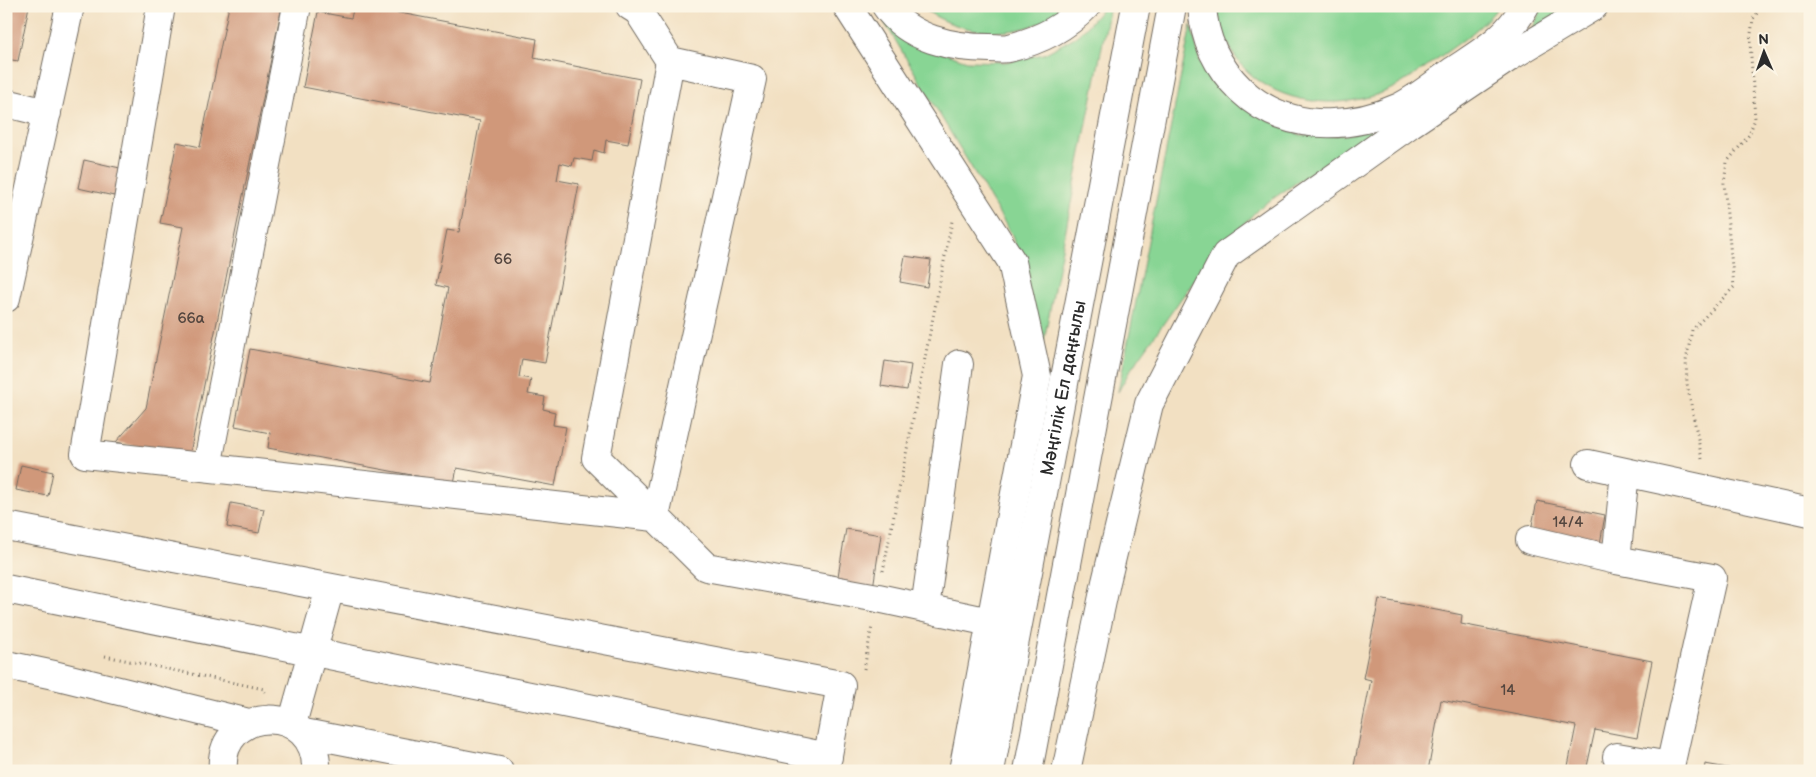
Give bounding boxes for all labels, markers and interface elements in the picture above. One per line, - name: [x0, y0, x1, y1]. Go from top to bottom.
- north arrow: [1738, 28, 1788, 78]
- text: N: [1758, 31, 1769, 48]
- house number: 66: [494, 250, 512, 269]
- street label: Мәңгілік Ел даңғылы: [1037, 299, 1091, 477]
- house number: 66а: [177, 309, 205, 328]
- house number: 14/4: [1553, 513, 1583, 532]
- house number: 14: [1501, 681, 1515, 700]

